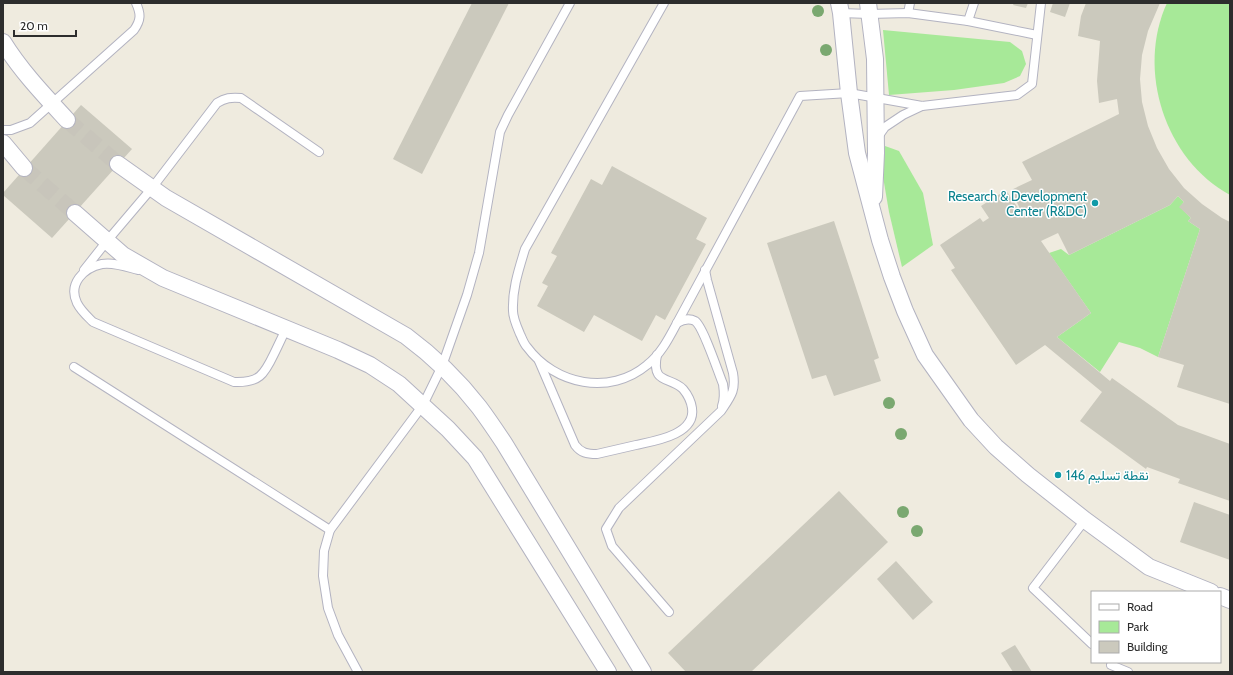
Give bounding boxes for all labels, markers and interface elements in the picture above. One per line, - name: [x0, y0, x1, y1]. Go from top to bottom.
- scale bar: [14, 12, 76, 38]
- text: 20 m: [20, 18, 48, 33]
- place label: Research & Development Center (R&DC): [948, 188, 1088, 219]
- marker: Research & Development Center (R&DC): [1090, 198, 1100, 208]
- place label: نقطة تسليم 146: [1066, 467, 1149, 484]
- marker: نقطة تسليم 146: [1053, 470, 1063, 480]
- legend: [1091, 591, 1221, 663]
- text: Road: [1127, 599, 1153, 614]
- text: Park: [1127, 619, 1149, 634]
- text: Building: [1127, 639, 1169, 654]

